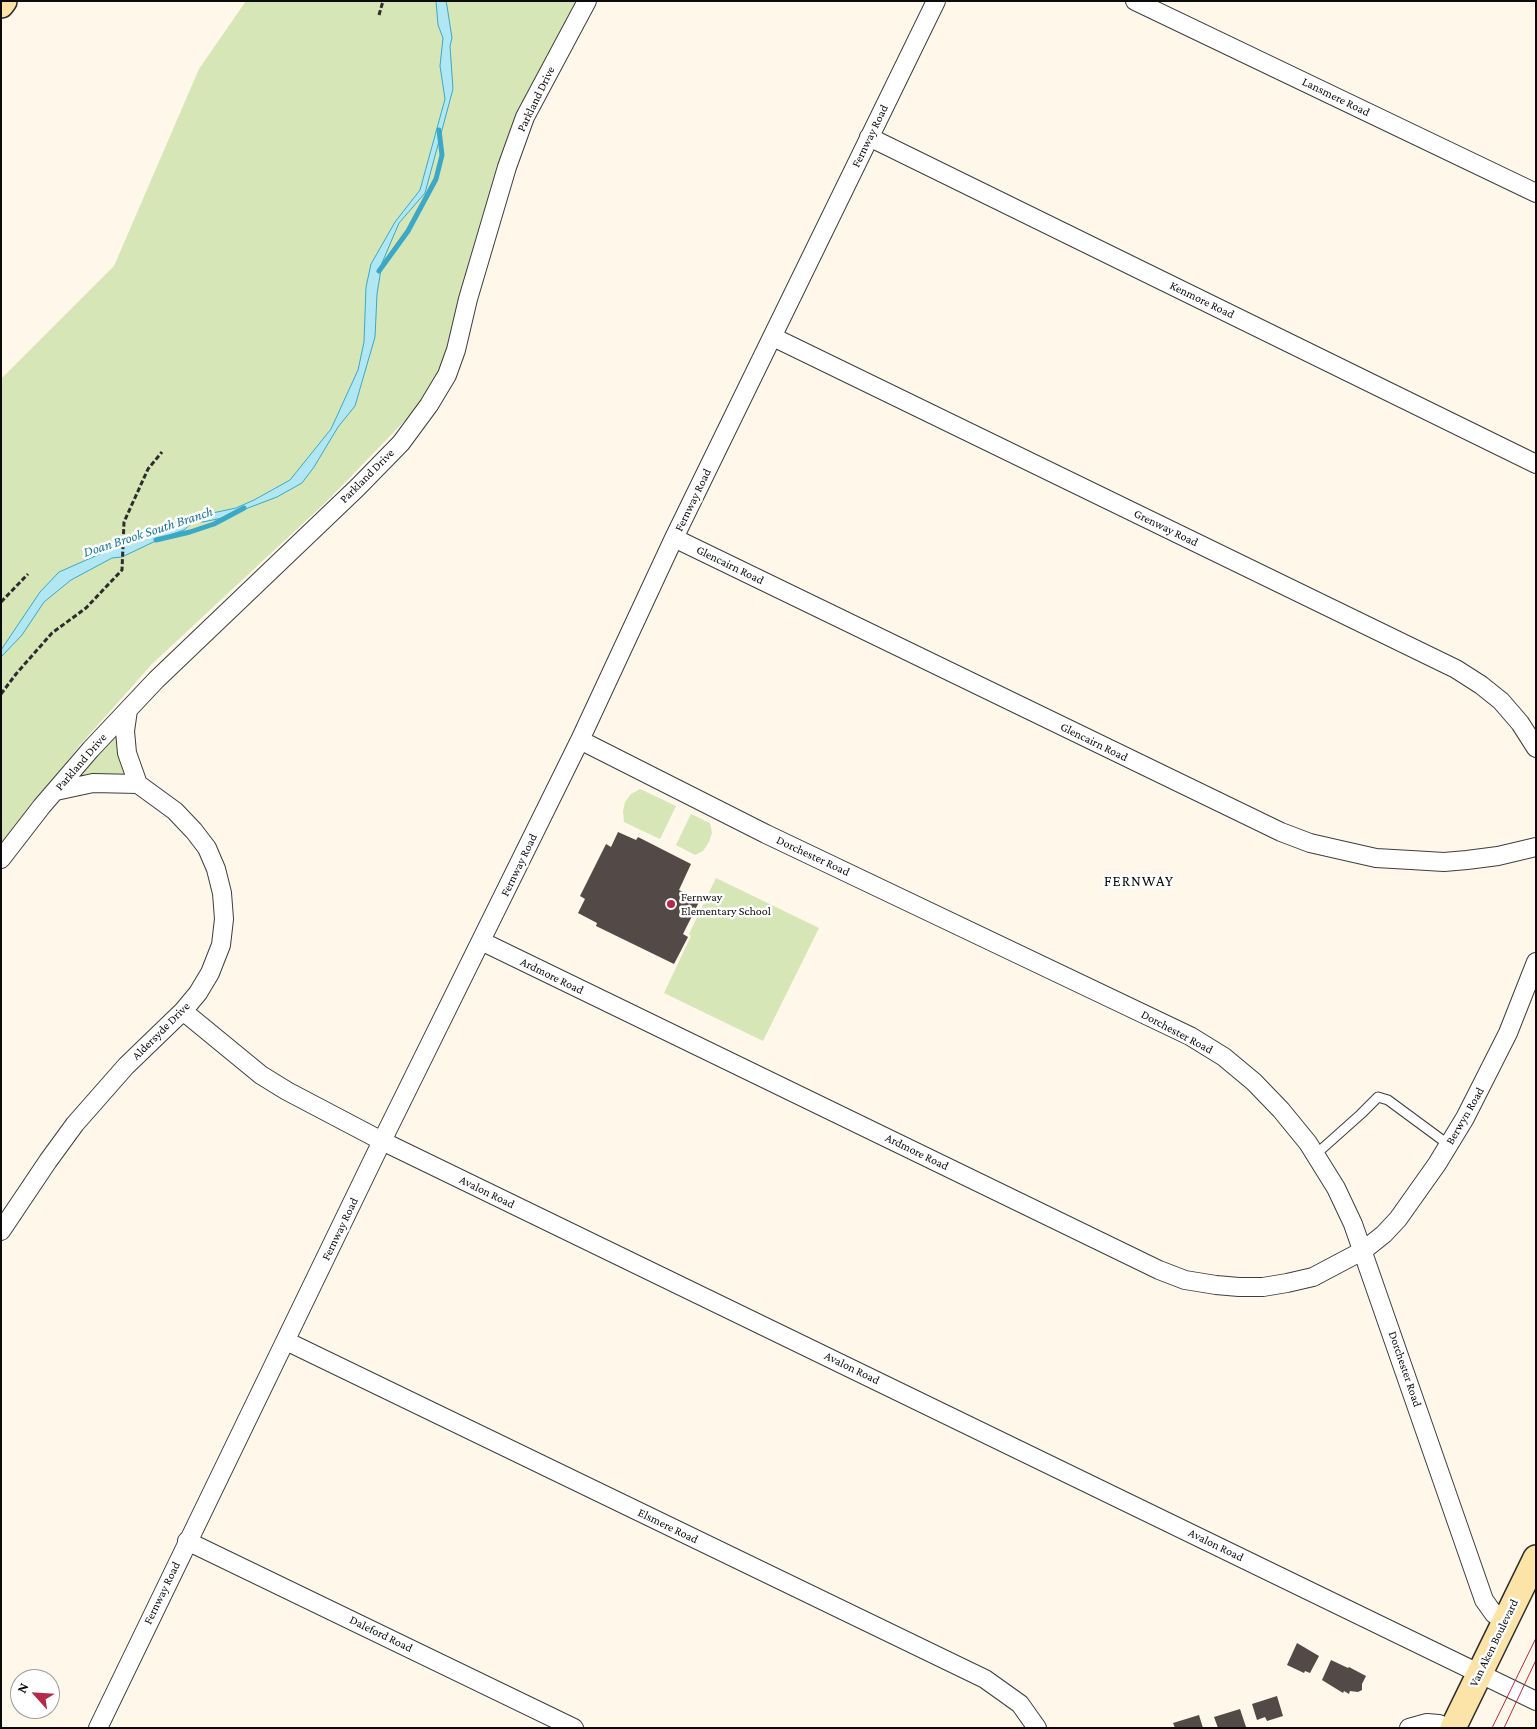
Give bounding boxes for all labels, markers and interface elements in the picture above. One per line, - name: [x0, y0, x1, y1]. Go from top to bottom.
- street label: Parkland Drive: [514, 64, 558, 134]
- street label: Lansmere Road: [1300, 74, 1372, 120]
- street label: Fernway Road: [849, 102, 891, 170]
- street label: Kenmore Road: [1167, 278, 1237, 322]
- street label: Parkland Drive: [337, 446, 397, 506]
- street label: Fernway Road: [672, 466, 714, 534]
- water label: Doan Brook South Branch: [81, 503, 215, 561]
- street label: Grenway Road: [1132, 506, 1200, 550]
- street label: Glencairn Road: [694, 542, 766, 588]
- street label: Glencairn Road: [1058, 719, 1130, 765]
- street label: Parkland Drive: [52, 730, 110, 794]
- street label: Fernway Road: [498, 831, 540, 899]
- street label: Dorchester Road: [774, 833, 852, 879]
- district label: FERNWAY: [1103, 872, 1175, 890]
- place label: Fernway Elementary School: [681, 890, 771, 918]
- marker: Fernway Elementary School: [665, 898, 677, 910]
- street label: Ardmore Road: [518, 954, 586, 998]
- street label: Aldersyde Drive: [129, 999, 193, 1063]
- street label: Dorchester Road: [1139, 1007, 1215, 1057]
- street label: Berwyn Road: [1443, 1085, 1487, 1147]
- street label: Ardmore Road: [883, 1130, 951, 1174]
- street label: Avalon Road: [457, 1172, 517, 1212]
- street label: Fernway Road: [319, 1195, 361, 1263]
- street label: Dorchester Road: [1385, 1329, 1425, 1409]
- street label: Avalon Road: [822, 1348, 882, 1388]
- street label: Elsmere Road: [636, 1505, 700, 1547]
- street label: Avalon Road: [1186, 1525, 1246, 1565]
- street label: Fernway Road: [141, 1559, 183, 1627]
- street label: Van Aken Boulevard: [1467, 1597, 1521, 1689]
- street label: Daleford Road: [347, 1613, 415, 1655]
- north arrow: [10, 1669, 60, 1719]
- text: N: [13, 1680, 32, 1696]

